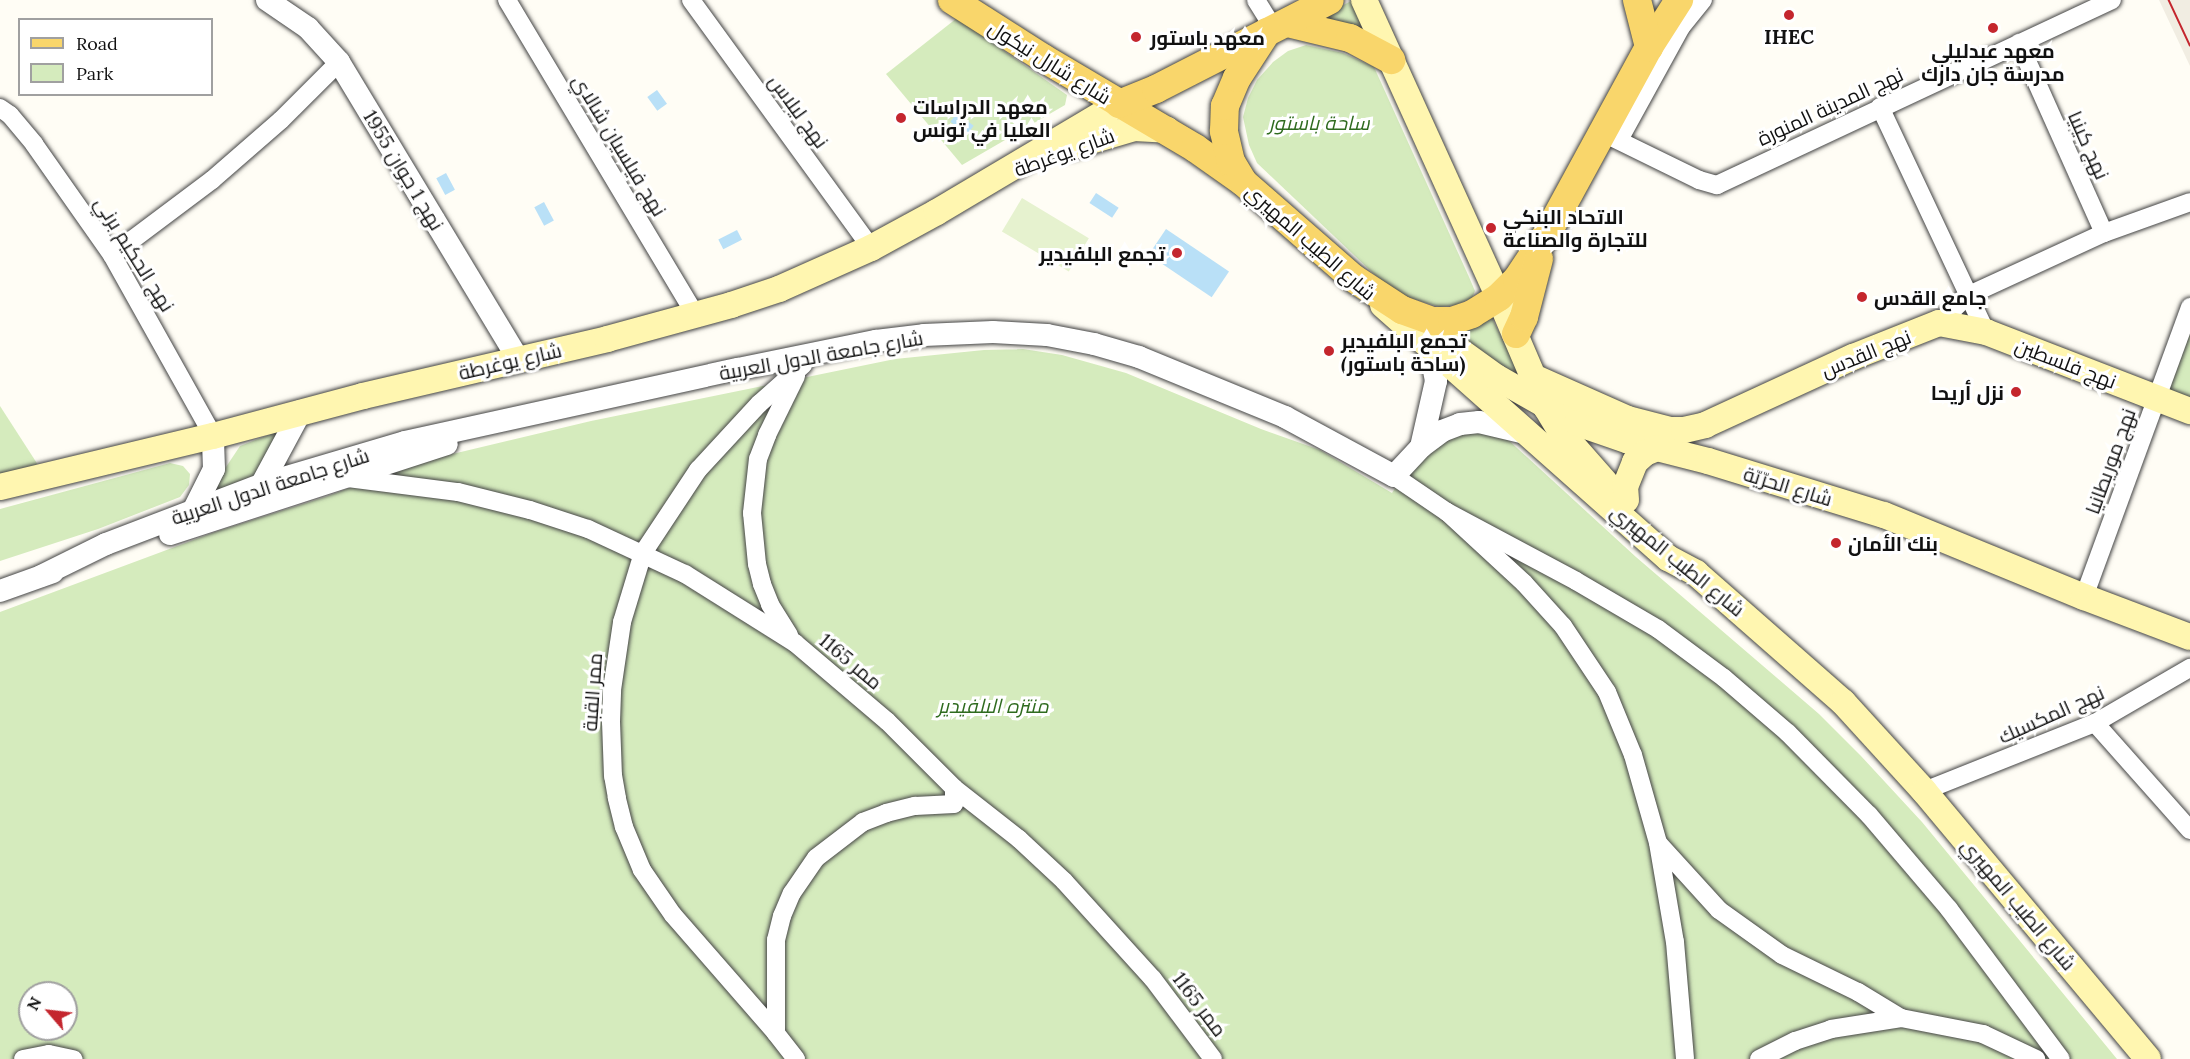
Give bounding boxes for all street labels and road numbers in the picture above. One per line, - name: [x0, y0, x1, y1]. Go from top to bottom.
- street label: شارع شارل نيكول: [984, 15, 1116, 109]
- street label: نهج المدينة المنورة: [1753, 62, 1907, 150]
- street label: نهج ليلاس: [764, 69, 834, 153]
- street label: نهج فيلسيان شالاي: [568, 70, 672, 220]
- street label: نهج 1 جوان 1955: [359, 105, 449, 235]
- street label: نهج كينيا: [2063, 107, 2115, 183]
- street label: شارع يوغرطة: [1010, 123, 1118, 181]
- street label: شارع الطيب المهيري: [1241, 179, 1381, 305]
- street label: نهج الحكيم برني: [90, 192, 180, 316]
- street label: نهج القدس: [1817, 324, 1915, 382]
- street label: شارع جامعة الدول العربية: [717, 325, 925, 385]
- street label: نهج فلسطين: [2012, 333, 2120, 393]
- street label: شارع يوغرطة: [456, 337, 564, 385]
- street label: نهج موريطانيا: [2080, 405, 2140, 517]
- street label: شارع جامعة الدول العربية: [168, 443, 372, 529]
- street label: شارع الحرّيّة: [1741, 461, 1835, 511]
- street label: شارع الطيب المهيري: [1606, 499, 1750, 621]
- street label: ممر 1165: [815, 628, 887, 694]
- street label: ممر القبة: [577, 652, 607, 732]
- street label: نهج المكسيك: [1994, 680, 2108, 748]
- street label: شارع الطيب المهيري: [1957, 833, 2081, 975]
- street label: ممر 1165: [1168, 967, 1232, 1041]

